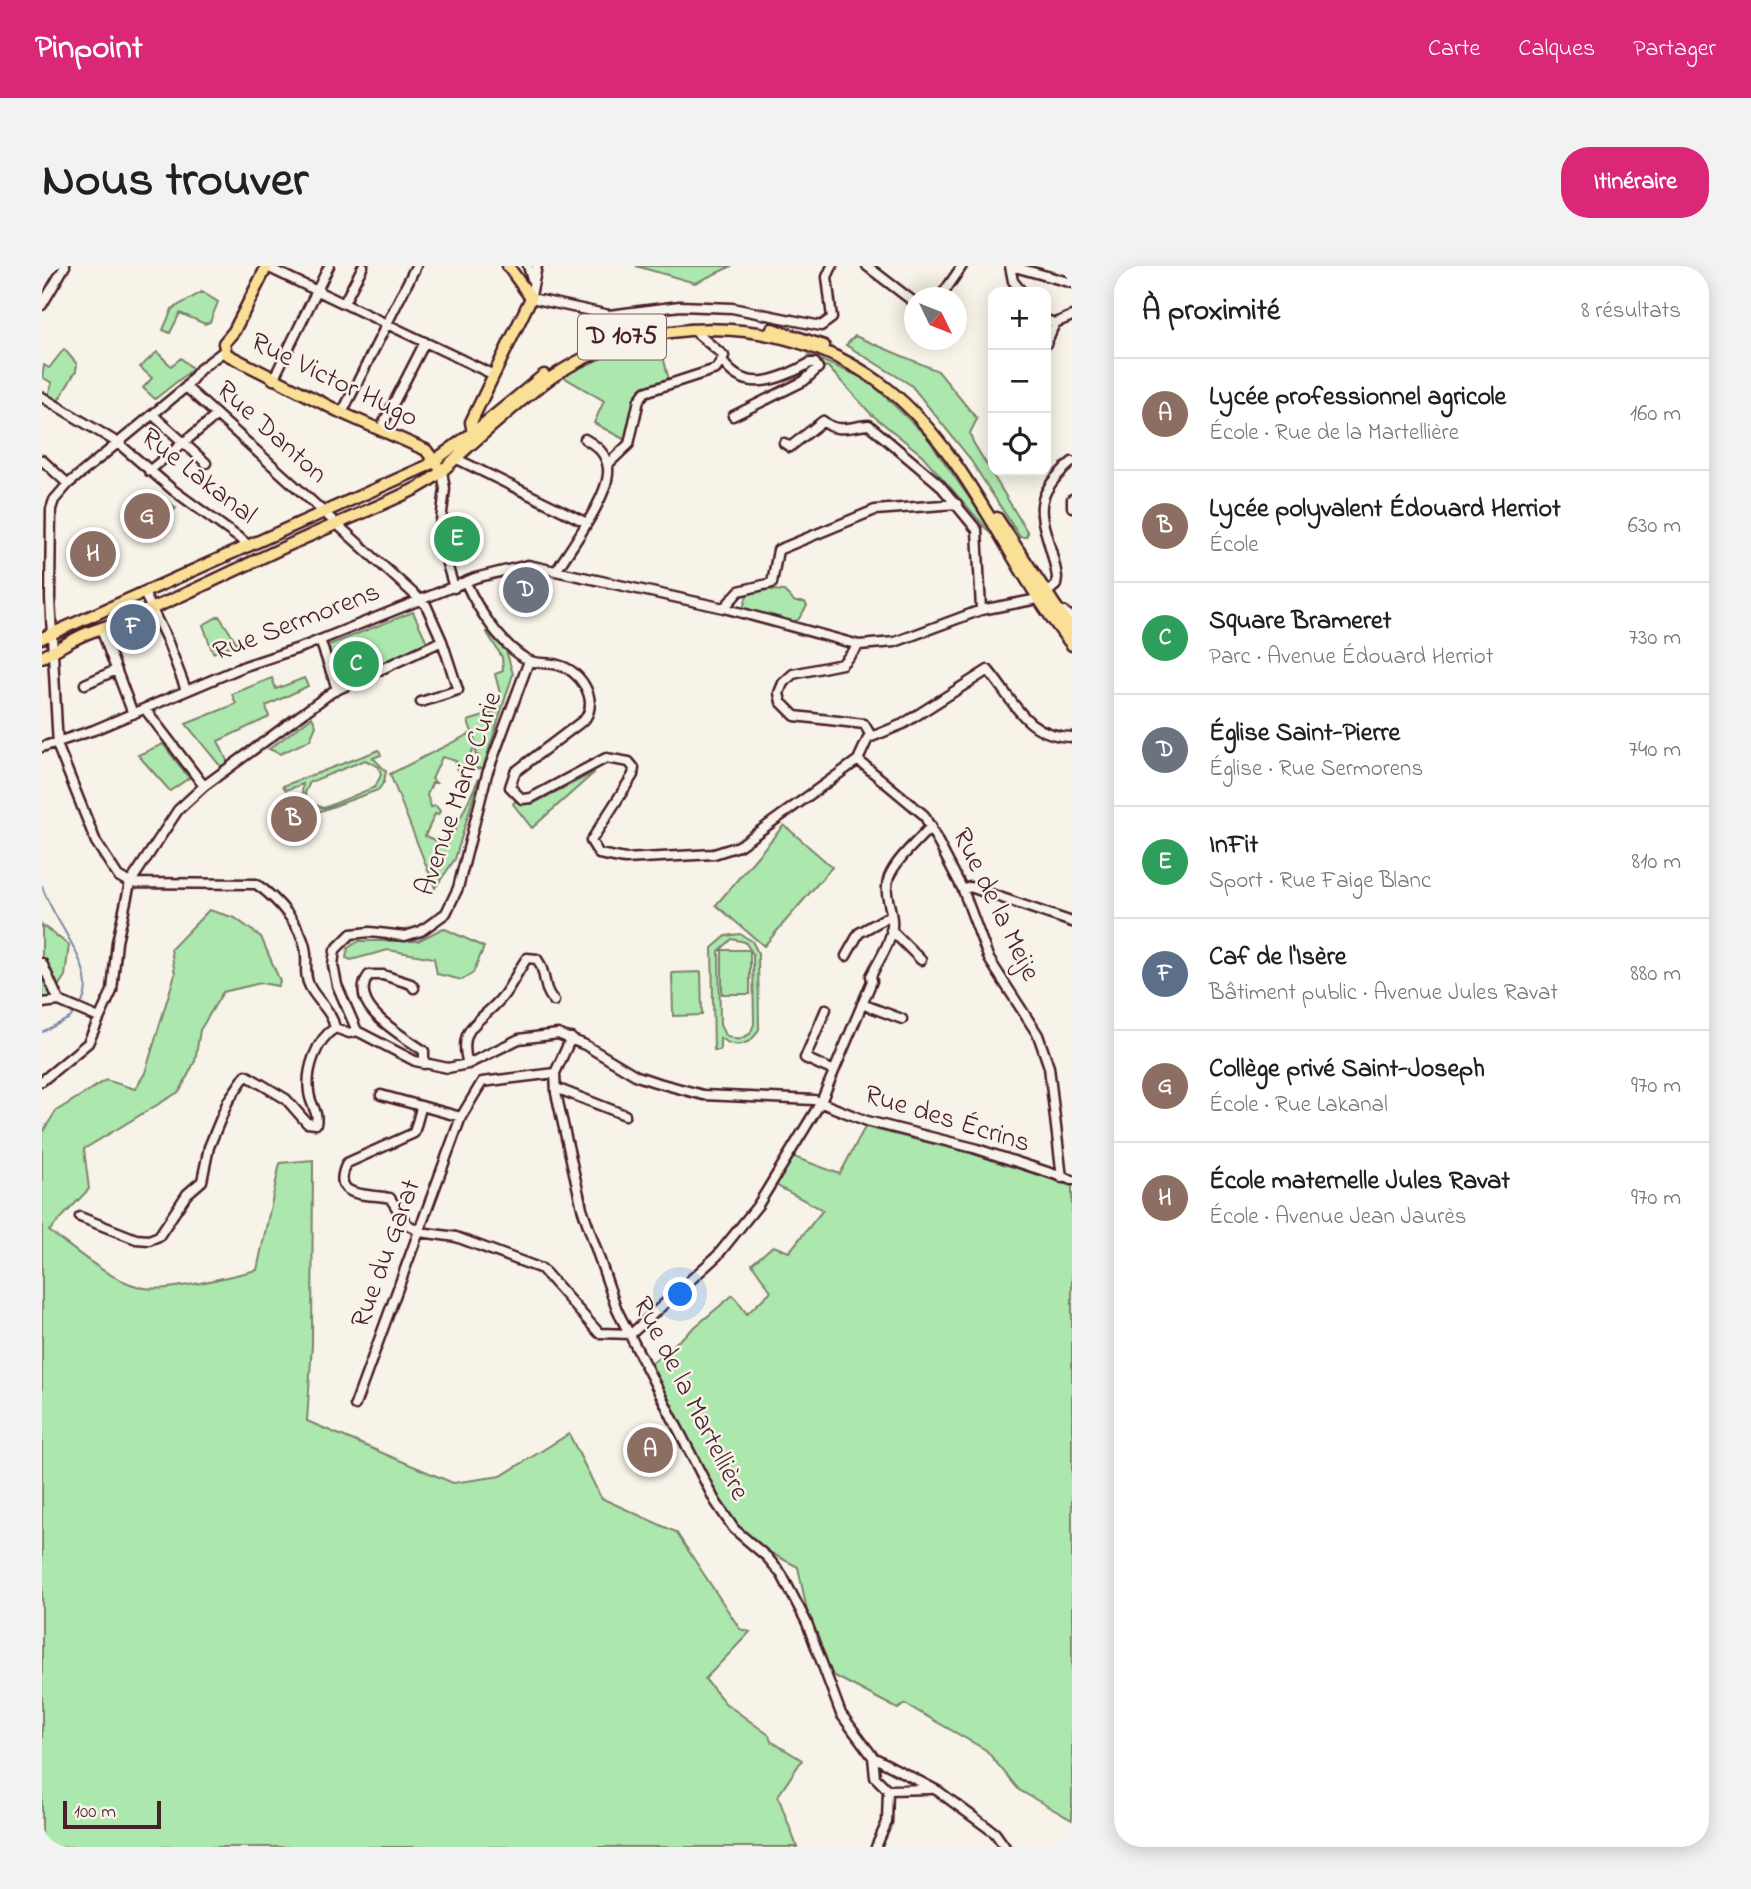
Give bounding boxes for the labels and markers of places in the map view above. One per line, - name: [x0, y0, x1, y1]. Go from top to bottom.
- pin: G: [124, 490, 170, 542]
- pin: E: [434, 513, 480, 565]
- pin: H: [70, 528, 116, 580]
- pin: D: [503, 564, 549, 616]
- pin: F: [110, 601, 156, 653]
- pin: C: [333, 638, 379, 690]
- pin: B: [271, 793, 317, 845]
- pin: A: [627, 1424, 673, 1476]

